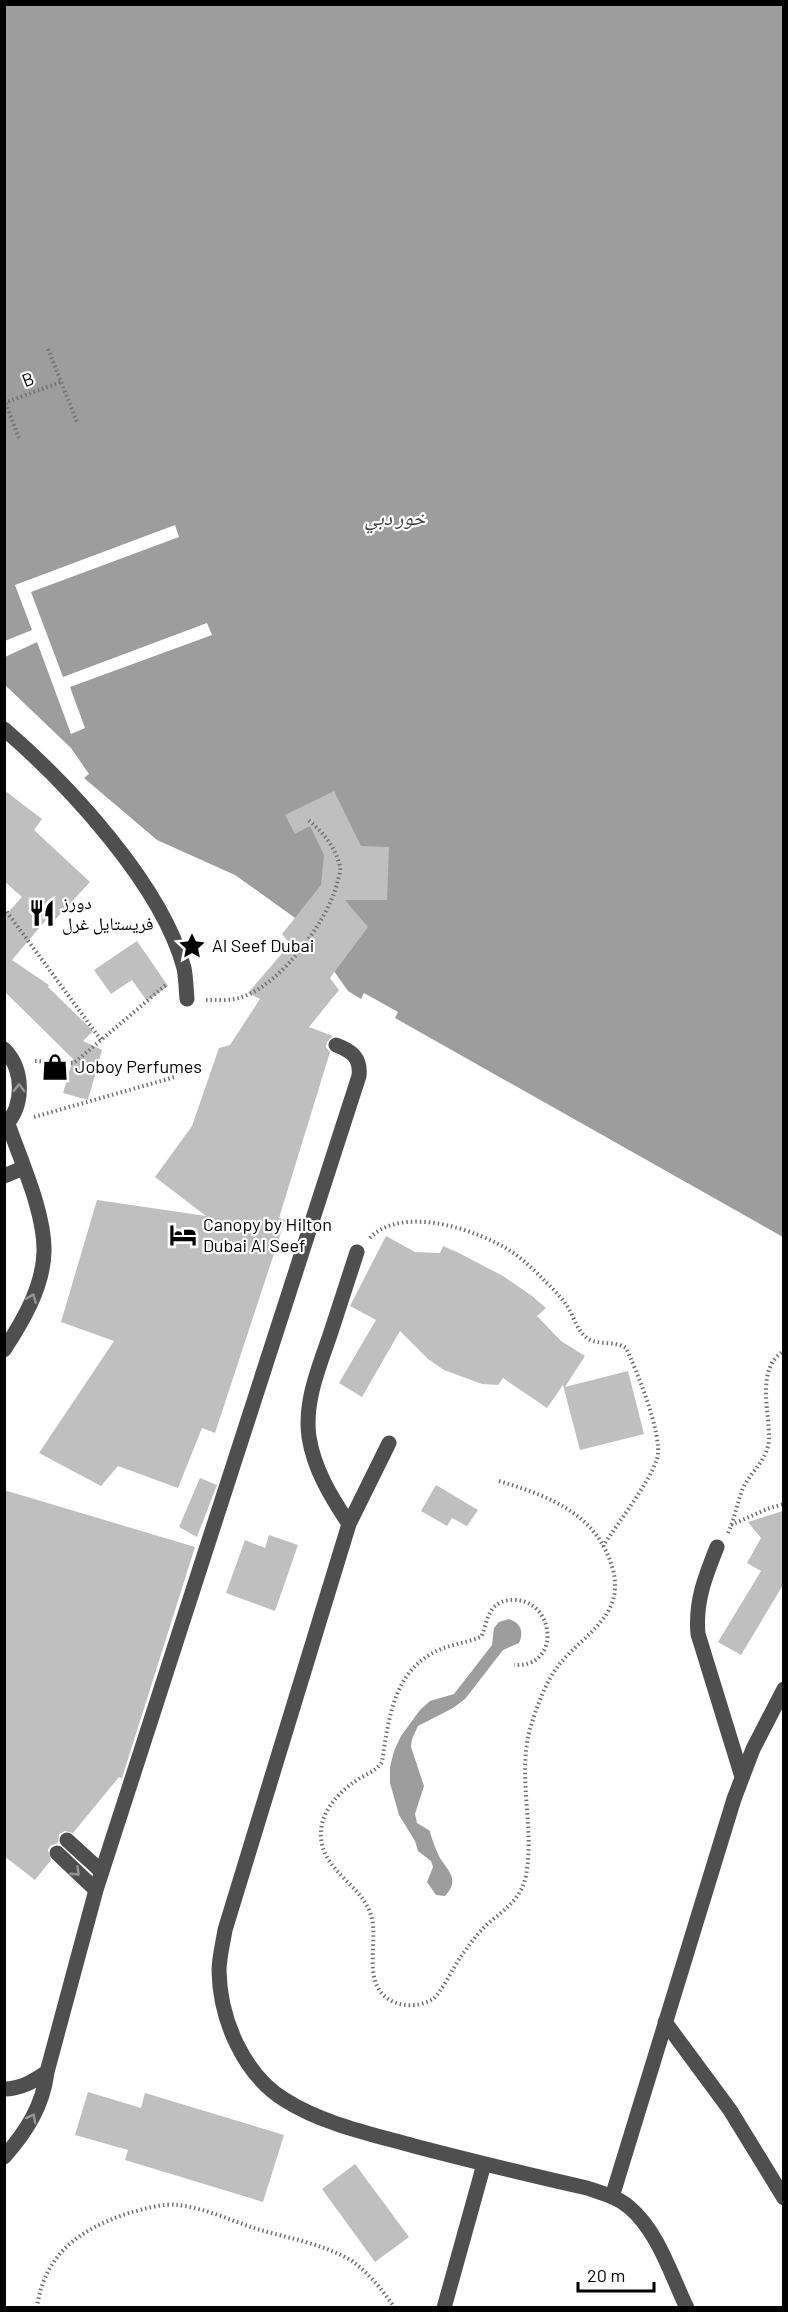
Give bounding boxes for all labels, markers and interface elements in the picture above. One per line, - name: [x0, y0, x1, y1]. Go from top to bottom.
- street label: B: [18, 367, 37, 391]
- water label: خور دبي: [364, 505, 426, 534]
- place label: دورز فريستايل غرل: [61, 891, 153, 935]
- restaurant icon: دورز فريستايل غرل: [27, 898, 57, 928]
- place icon: Al Seef Dubai: [177, 931, 207, 961]
- place label: Al Seef Dubai: [212, 934, 314, 956]
- shop icon: Joboy Perfumes: [40, 1052, 70, 1082]
- place label: Joboy Perfumes: [75, 1055, 202, 1077]
- one-way arrow: [13, 1083, 25, 1092]
- place label: Canopy by Hilton Dubai Al Seef: [203, 1213, 332, 1256]
- hotel icon: Canopy by Hilton Dubai Al Seef: [168, 1220, 198, 1250]
- one-way arrow: [25, 1293, 37, 1304]
- one-way arrow: [70, 1865, 80, 1876]
- one-way arrow: [25, 2113, 36, 2124]
- scale bar: [578, 2255, 654, 2293]
- text: 20 m: [587, 2264, 625, 2286]

